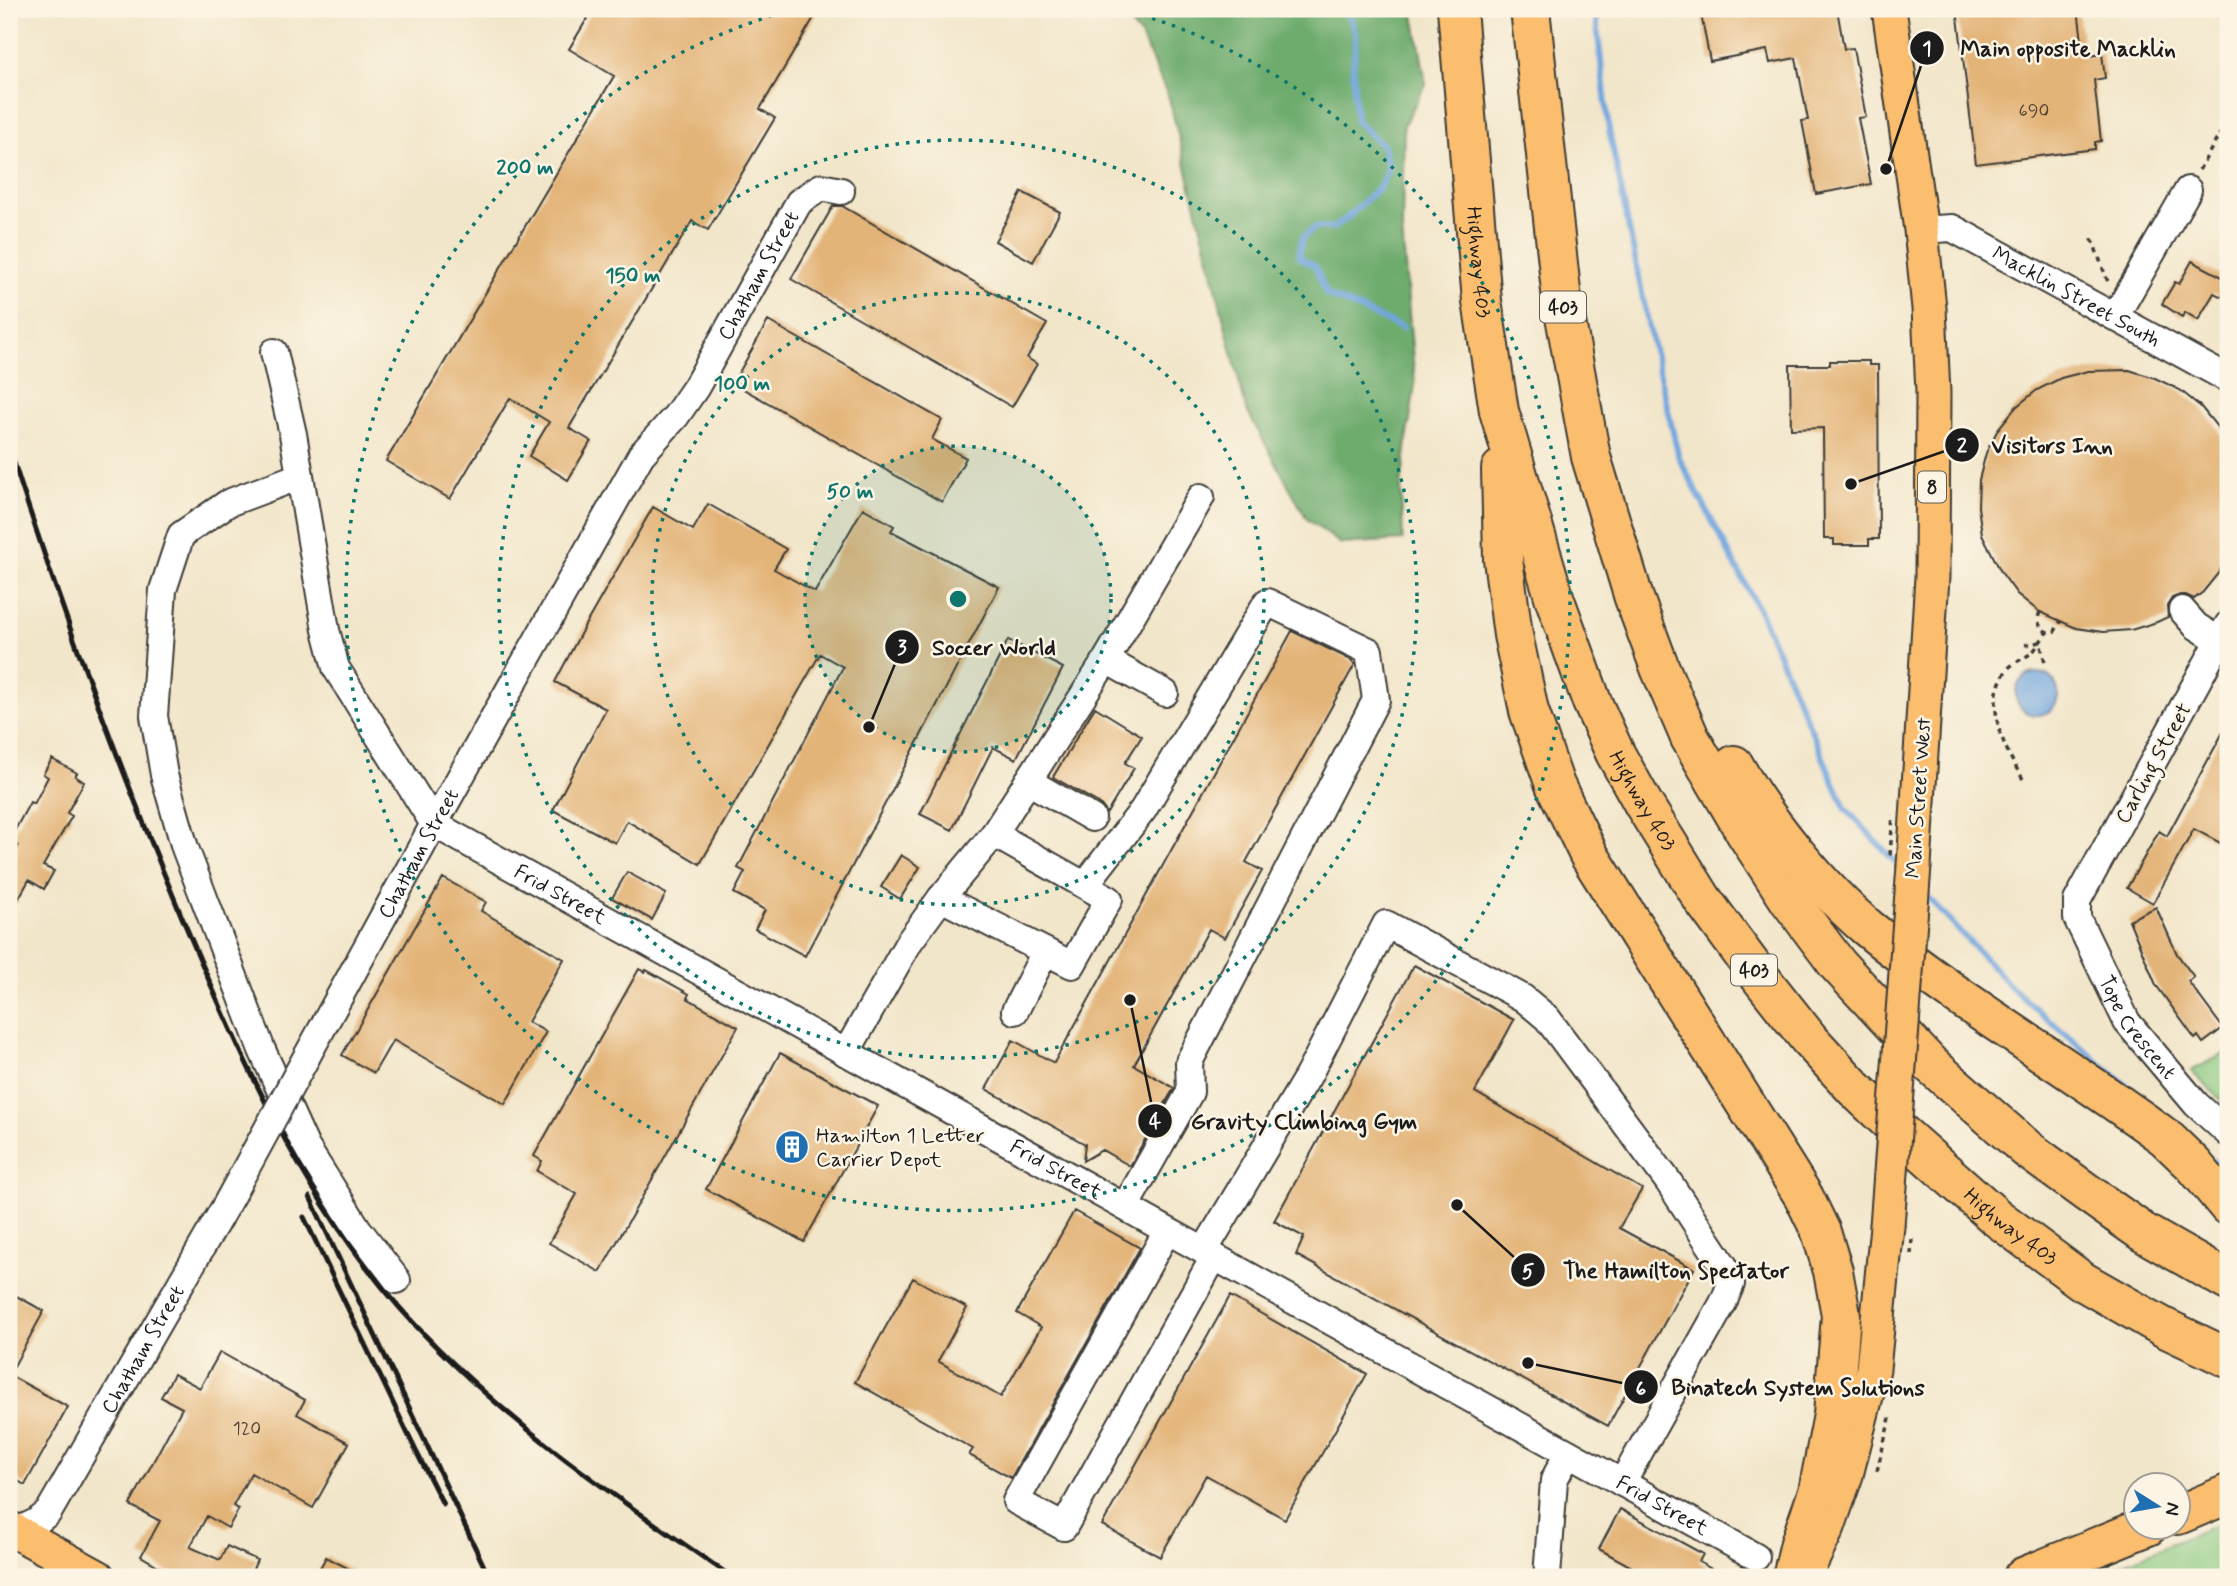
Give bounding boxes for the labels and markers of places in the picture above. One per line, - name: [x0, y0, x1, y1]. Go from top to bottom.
- callout: Main opposite Macklin: [1909, 26, 2191, 70]
- callout: Visitors Inn: [1944, 423, 2125, 467]
- centre of rings: [946, 587, 970, 611]
- callout: Soccer World: [884, 625, 1070, 669]
- callout: Gravity Climbing Gym: [1137, 1099, 1436, 1143]
- place label: Hamilton 1 Letter Carrier Depot: [816, 1122, 985, 1174]
- building icon: Hamilton 1 Letter Carrier Depot: [773, 1128, 811, 1166]
- callout: The Hamilton Spectator: [1511, 1248, 1807, 1292]
- callout: Binatech System Solutions: [1624, 1365, 1938, 1409]

